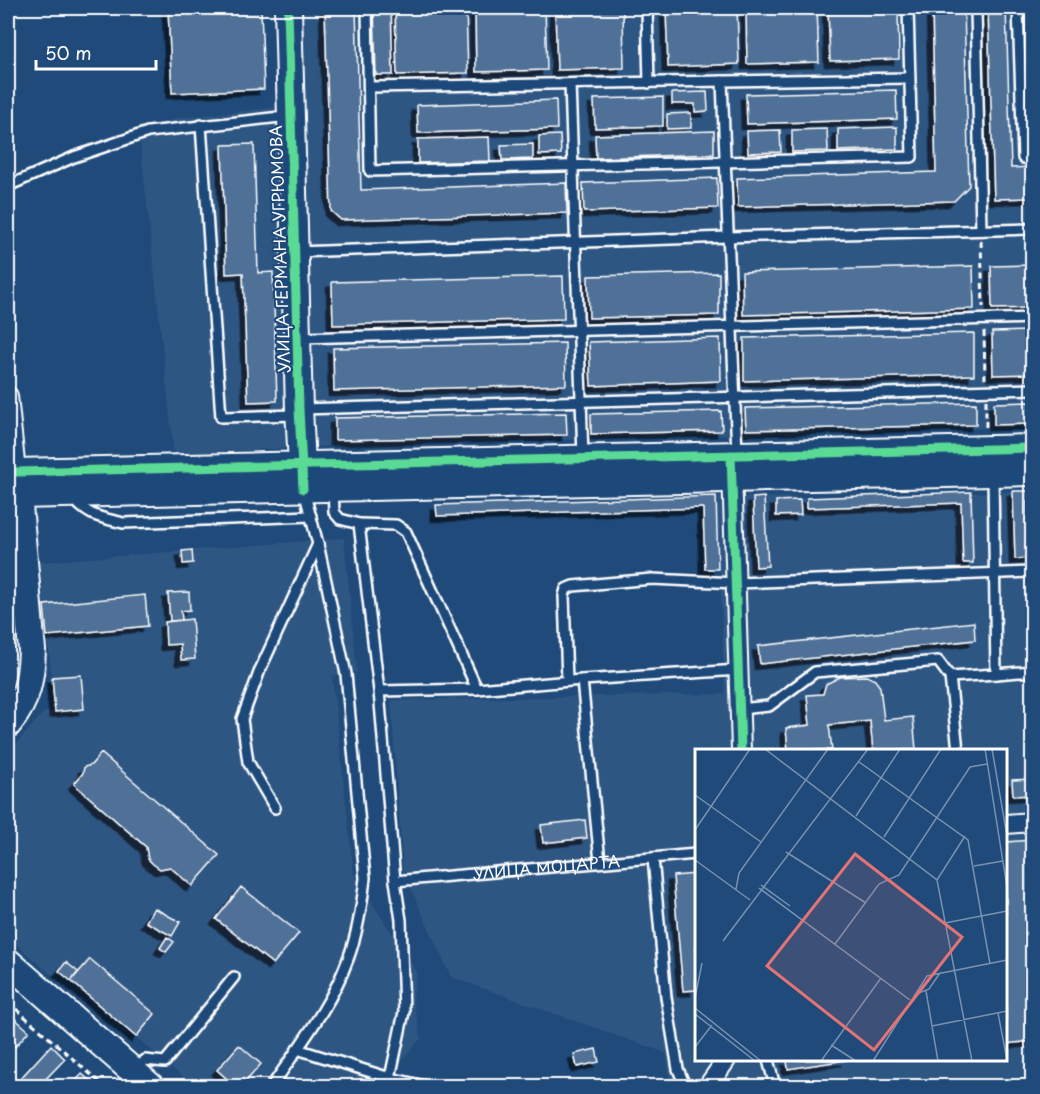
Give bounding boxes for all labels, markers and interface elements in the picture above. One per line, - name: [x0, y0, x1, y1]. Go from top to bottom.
- scale bar: [36, 33, 156, 71]
- text: 50 m: [45, 39, 92, 66]
- street label: УЛИЦА ГЕРМАНА УГРЮМОВА: [263, 125, 295, 373]
- inset map: [695, 749, 1007, 1061]
- street label: УЛИЦА МОЦАРТА: [472, 848, 621, 885]

